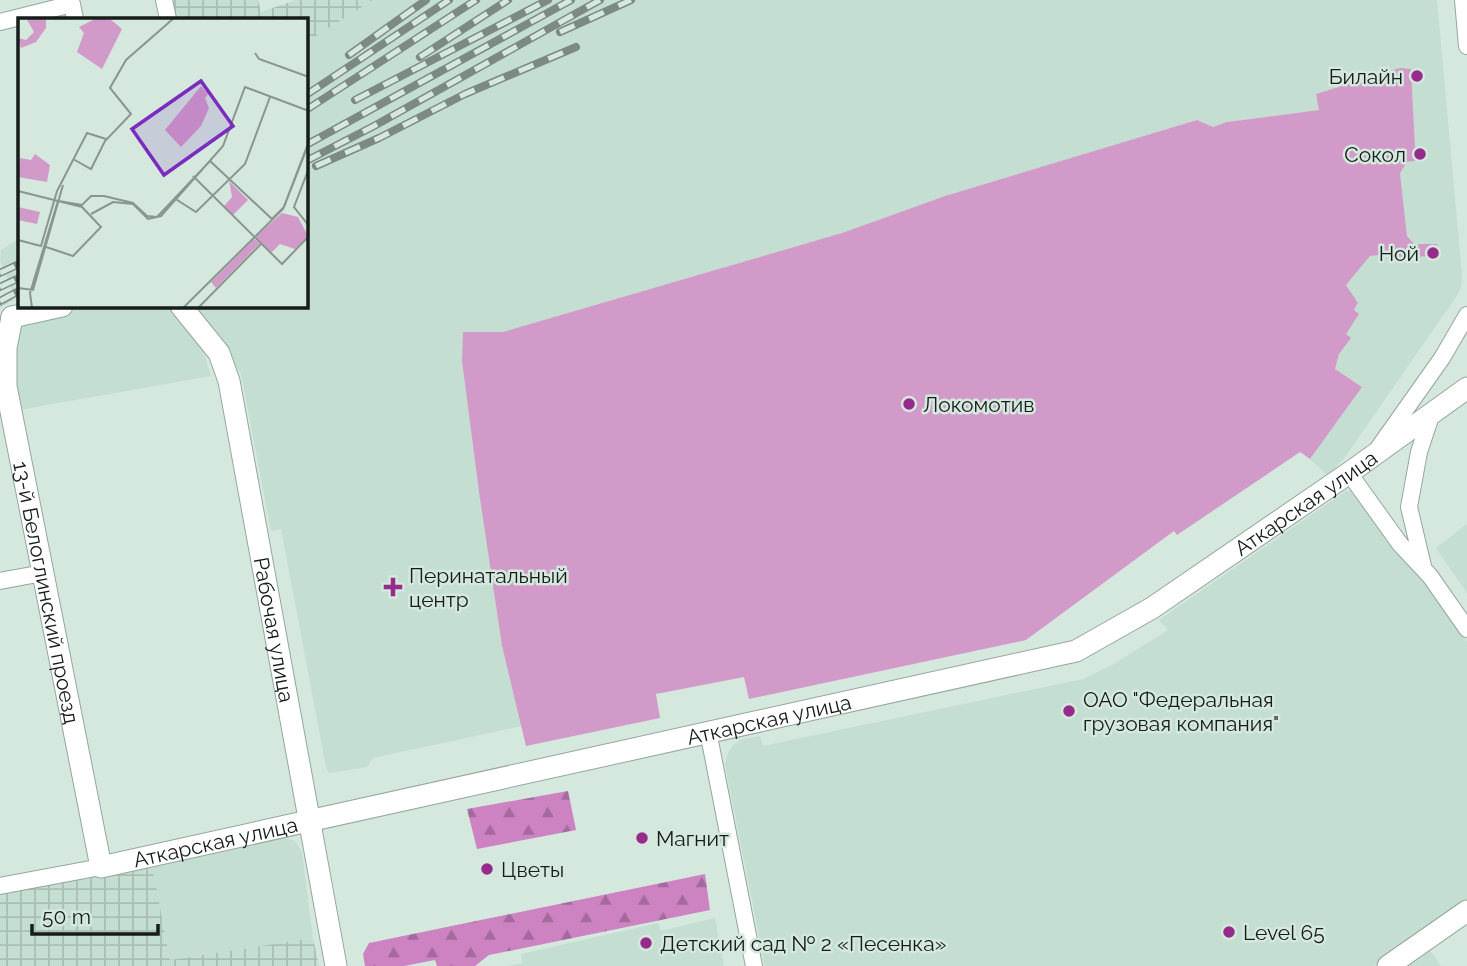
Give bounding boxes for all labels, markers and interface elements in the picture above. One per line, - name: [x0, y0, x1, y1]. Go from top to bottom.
- inset map: [18, 18, 308, 308]
- place label: Билайн: [1329, 64, 1403, 89]
- marker: Билайн: [1409, 68, 1425, 84]
- place label: Сокол: [1344, 142, 1406, 167]
- marker: Сокол: [1412, 146, 1428, 162]
- place label: Ной: [1379, 241, 1419, 266]
- marker: Ной: [1425, 245, 1441, 261]
- place label: Локомотив: [923, 392, 1035, 417]
- marker: Локомотив: [901, 396, 917, 412]
- street label: Аткарская улица: [1229, 445, 1382, 560]
- street label: 13-й Белоглинский проезд: [9, 459, 85, 726]
- street label: Рабочая улица: [249, 555, 300, 704]
- place label: Перинатальный центр: [409, 563, 568, 612]
- marker: Перинатальный центр: [383, 577, 403, 597]
- place label: ОАО "Федеральная грузовая компания": [1083, 687, 1279, 736]
- street label: Аткарская улица: [684, 689, 853, 749]
- marker: ОАО "Федеральная грузовая компания": [1061, 703, 1077, 719]
- street label: Аткарская улица: [131, 811, 300, 872]
- place label: Магнит: [656, 826, 729, 851]
- marker: Магнит: [634, 830, 650, 846]
- place label: Цветы: [501, 857, 564, 882]
- marker: Цветы: [479, 861, 495, 877]
- scale bar: [32, 892, 158, 936]
- text: 50 m: [42, 904, 91, 929]
- place label: Level 65: [1243, 920, 1325, 945]
- marker: Level 65: [1221, 924, 1237, 940]
- place label: Детский сад № 2 «Песенка»: [660, 931, 947, 956]
- marker: Детский сад № 2 «Песенка»: [638, 935, 654, 951]

